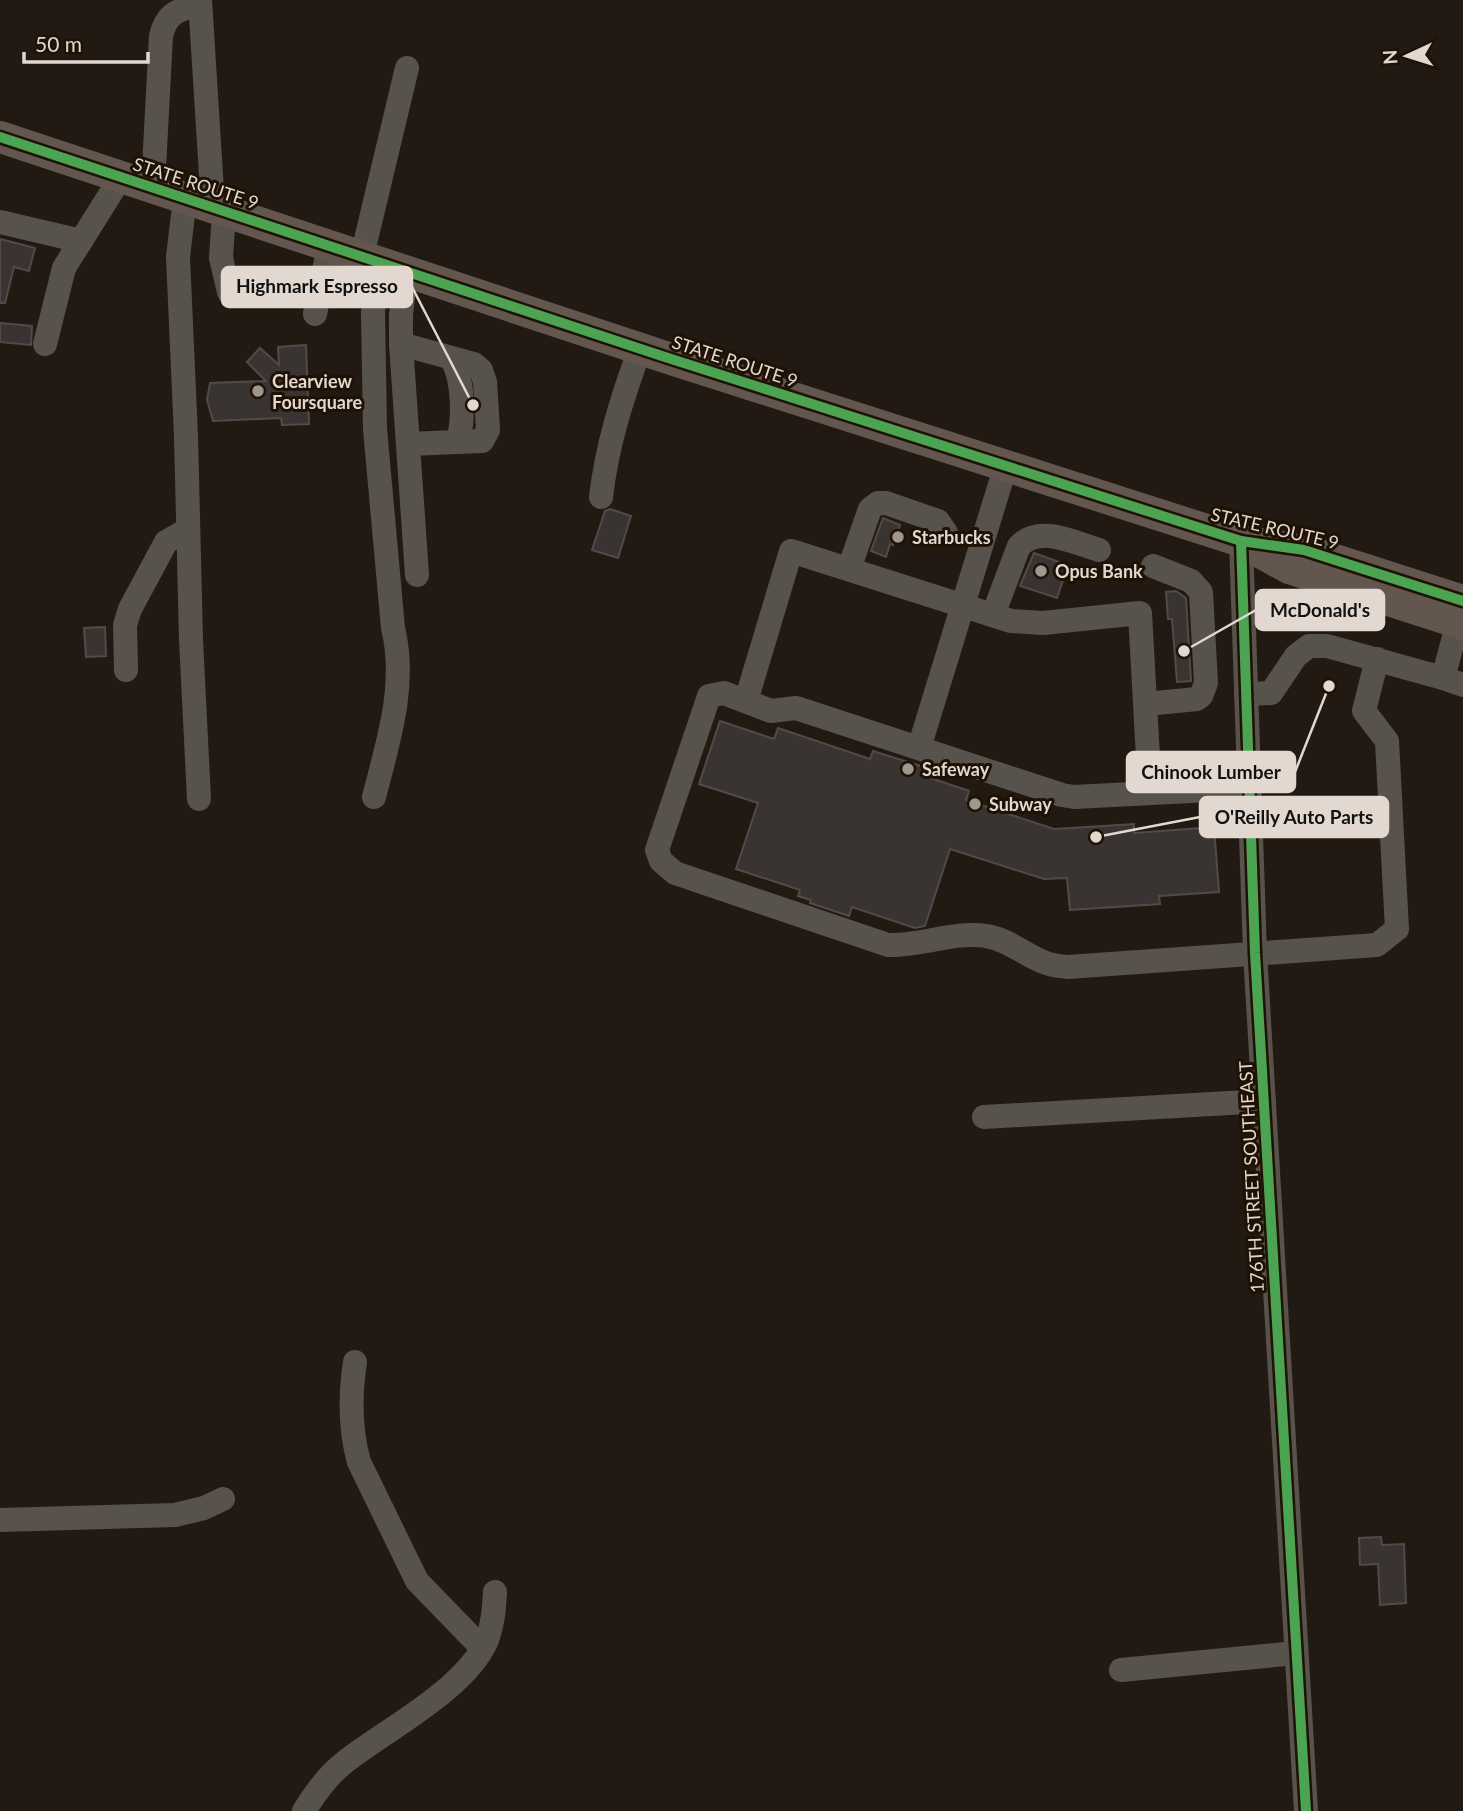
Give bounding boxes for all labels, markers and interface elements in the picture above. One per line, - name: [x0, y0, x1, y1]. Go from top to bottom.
- scale bar: [24, 21, 149, 65]
- north arrow: [1372, 21, 1442, 91]
- text: 50 m: [35, 31, 82, 56]
- text: N: [1378, 49, 1402, 65]
- street label: STATE ROUTE 9: [131, 152, 261, 214]
- callout: Highmark Espresso: [222, 267, 412, 307]
- text: Highmark Espresso: [236, 274, 398, 297]
- street label: STATE ROUTE 9: [670, 330, 800, 392]
- place label: Clearview Foursquare: [272, 370, 362, 413]
- marker: Clearview Foursquare: [250, 383, 266, 399]
- street label: STATE ROUTE 9: [1209, 503, 1341, 553]
- place label: Starbucks: [912, 526, 991, 548]
- marker: Starbucks: [890, 529, 906, 545]
- place label: Opus Bank: [1055, 560, 1143, 582]
- marker: Opus Bank: [1033, 563, 1049, 579]
- callout: McDonald's: [1256, 590, 1384, 630]
- text: McDonald's: [1270, 598, 1370, 621]
- callout: Chinook Lumber: [1127, 752, 1295, 792]
- place label: Safeway: [922, 758, 990, 780]
- text: Chinook Lumber: [1141, 760, 1282, 783]
- marker: Safeway: [900, 761, 916, 777]
- place label: Subway: [989, 793, 1052, 815]
- marker: Subway: [967, 796, 983, 812]
- callout: O'Reilly Auto Parts: [1200, 797, 1388, 837]
- text: O'Reilly Auto Parts: [1215, 805, 1373, 828]
- street label: 176TH STREET SOUTHEAST: [1234, 1060, 1268, 1294]

